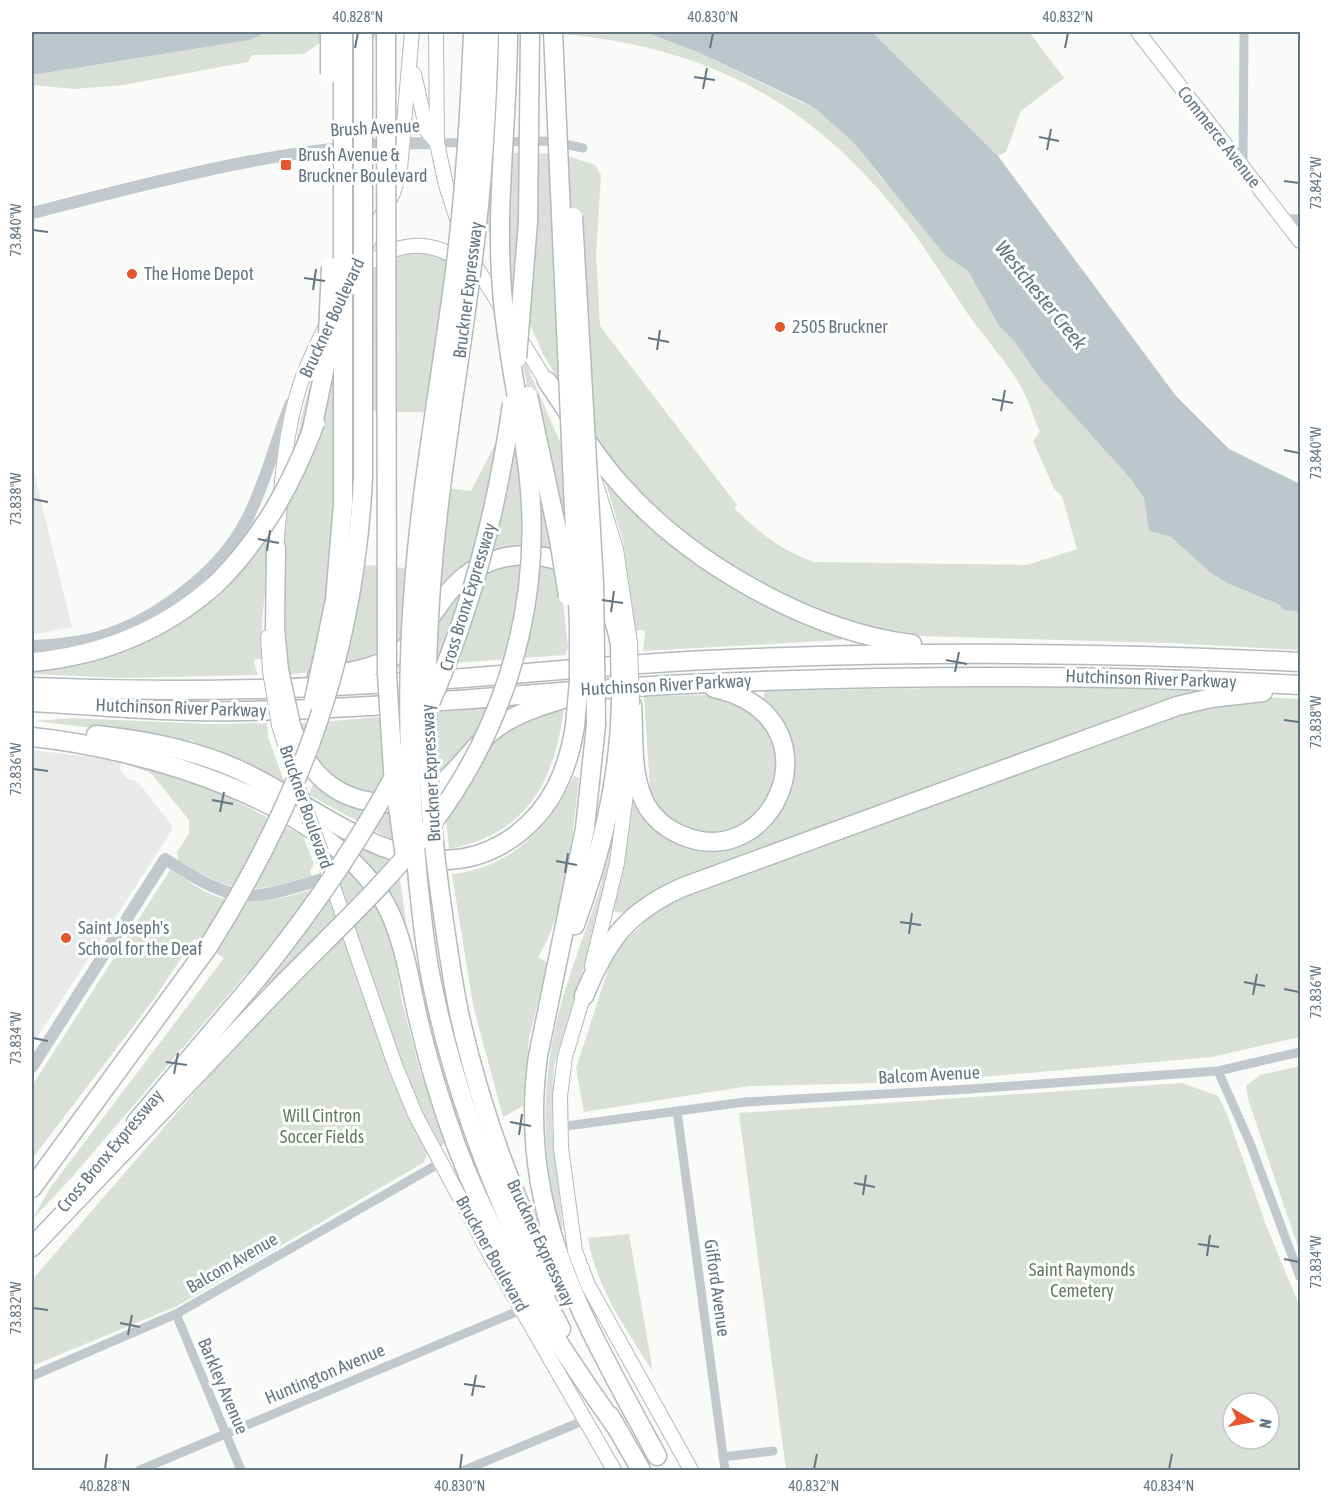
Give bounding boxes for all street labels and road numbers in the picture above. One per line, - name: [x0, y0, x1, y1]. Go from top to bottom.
- street label: Commerce Avenue: [1173, 82, 1266, 192]
- street label: Brush Avenue: [330, 115, 420, 140]
- street label: Bruckner Expressway: [449, 220, 486, 360]
- street label: Bruckner Boulevard: [295, 255, 368, 381]
- street label: Cross Bronx Expressway: [435, 520, 500, 673]
- street label: Hutchinson River Parkway: [1065, 665, 1237, 692]
- street label: Hutchinson River Parkway: [580, 670, 752, 699]
- street label: Hutchinson River Parkway: [95, 694, 267, 721]
- street label: Bruckner Expressway: [416, 704, 445, 842]
- street label: Bruckner Boulevard: [275, 742, 337, 871]
- street label: Balcom Avenue: [878, 1061, 980, 1088]
- street label: Cross Bronx Expressway: [52, 1085, 167, 1216]
- street label: Bruckner Expressway: [503, 1176, 580, 1310]
- street label: Bruckner Boulevard: [452, 1192, 533, 1315]
- street label: Balcom Avenue: [182, 1228, 281, 1297]
- street label: Gifford Avenue: [700, 1238, 735, 1338]
- street label: Barkley Avenue: [194, 1335, 253, 1437]
- street label: Huntington Avenue: [262, 1339, 388, 1408]

